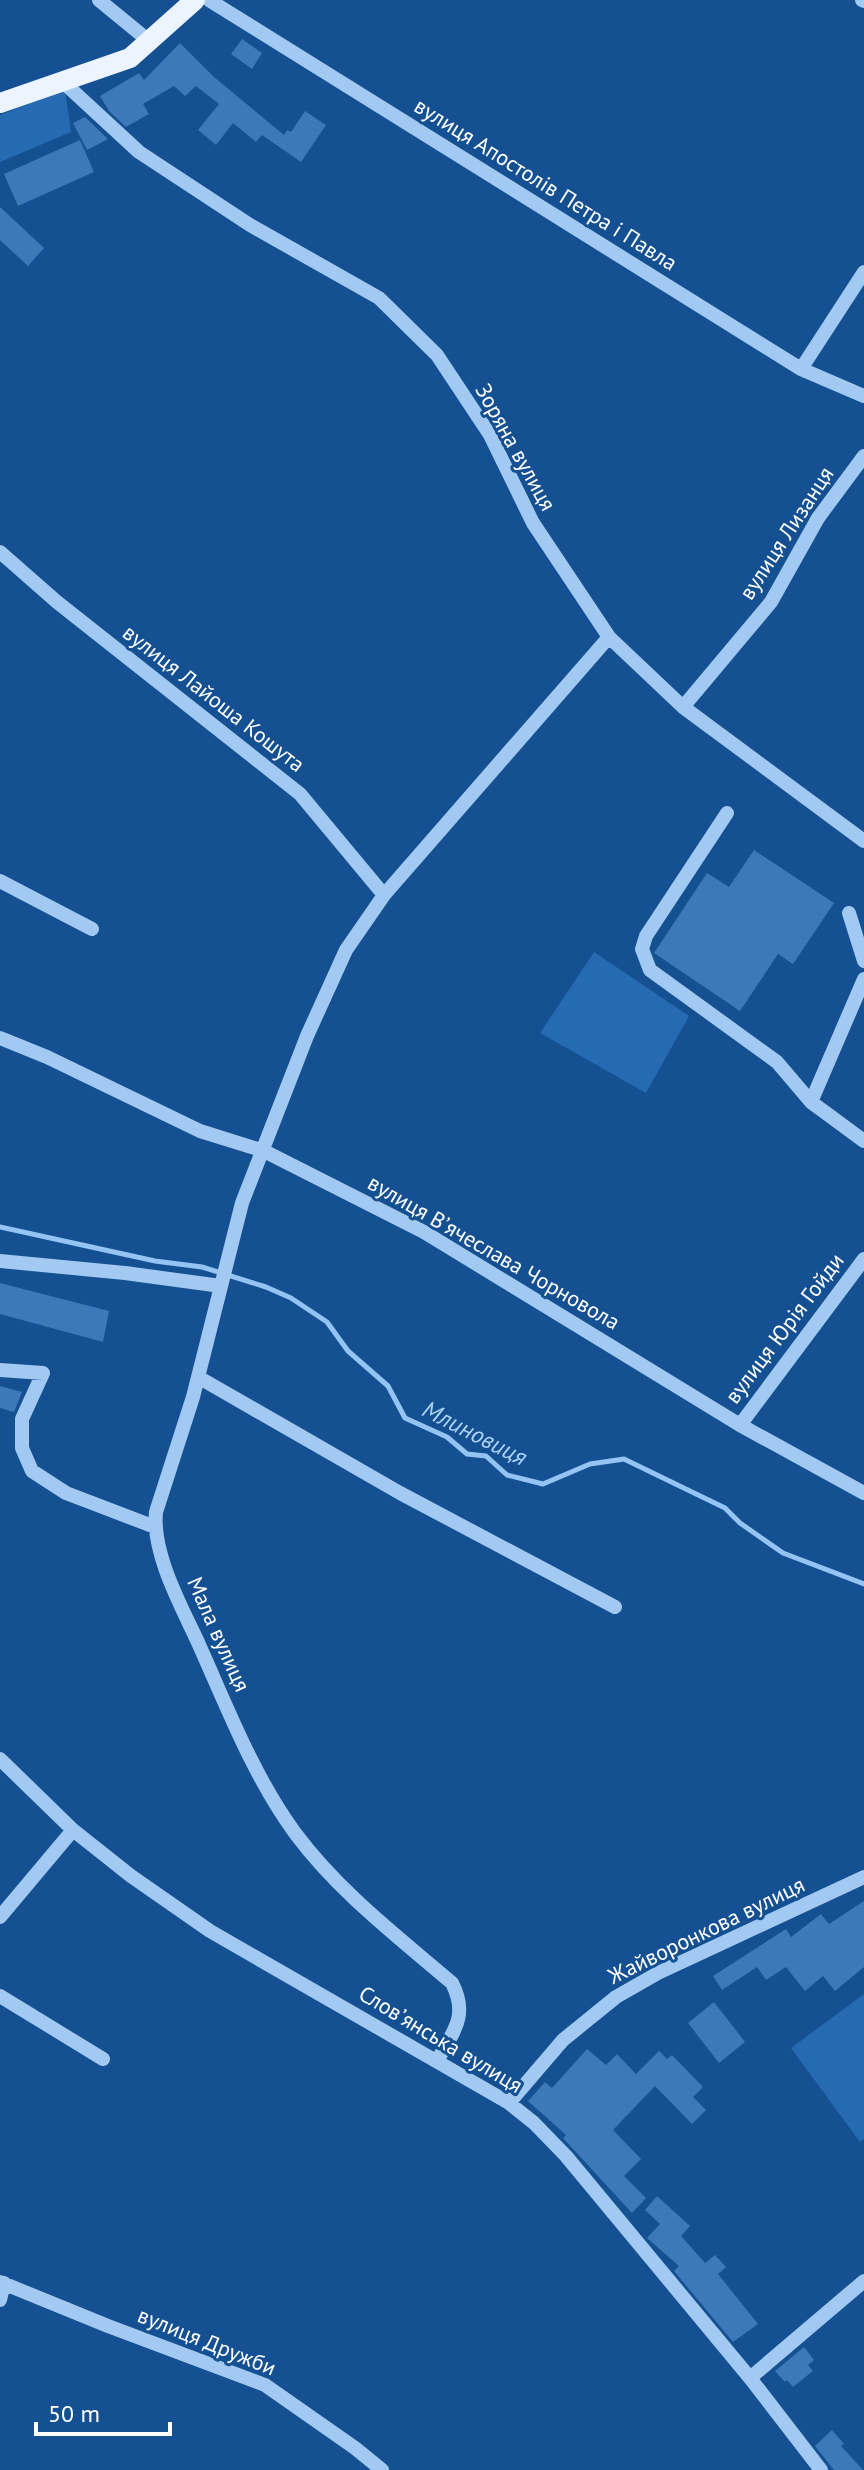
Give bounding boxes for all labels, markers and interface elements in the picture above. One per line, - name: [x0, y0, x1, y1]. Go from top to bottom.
- street label: вулиця Апостолів Петра і Павла: [409, 91, 683, 277]
- street label: Зоряна вулиця: [470, 378, 562, 516]
- street label: вулиця Лизанця: [733, 461, 839, 605]
- street label: вулиця Лайоша Кошута: [117, 618, 311, 778]
- street label: вулиця Вʼячеслава Чорновола: [363, 1168, 625, 1336]
- street label: вулиця Юрія Гойди: [718, 1247, 850, 1409]
- water label: Млиновиця: [417, 1393, 533, 1473]
- street label: Мала вулиця: [181, 1572, 257, 1696]
- street label: Жайворонкова вулиця: [602, 1870, 809, 1990]
- street label: Словʼянська вулиця: [354, 1979, 528, 2099]
- street label: вулиця Дружби: [134, 2301, 280, 2381]
- scale bar: [36, 2386, 170, 2436]
- text: 50 m: [48, 2398, 100, 2429]

